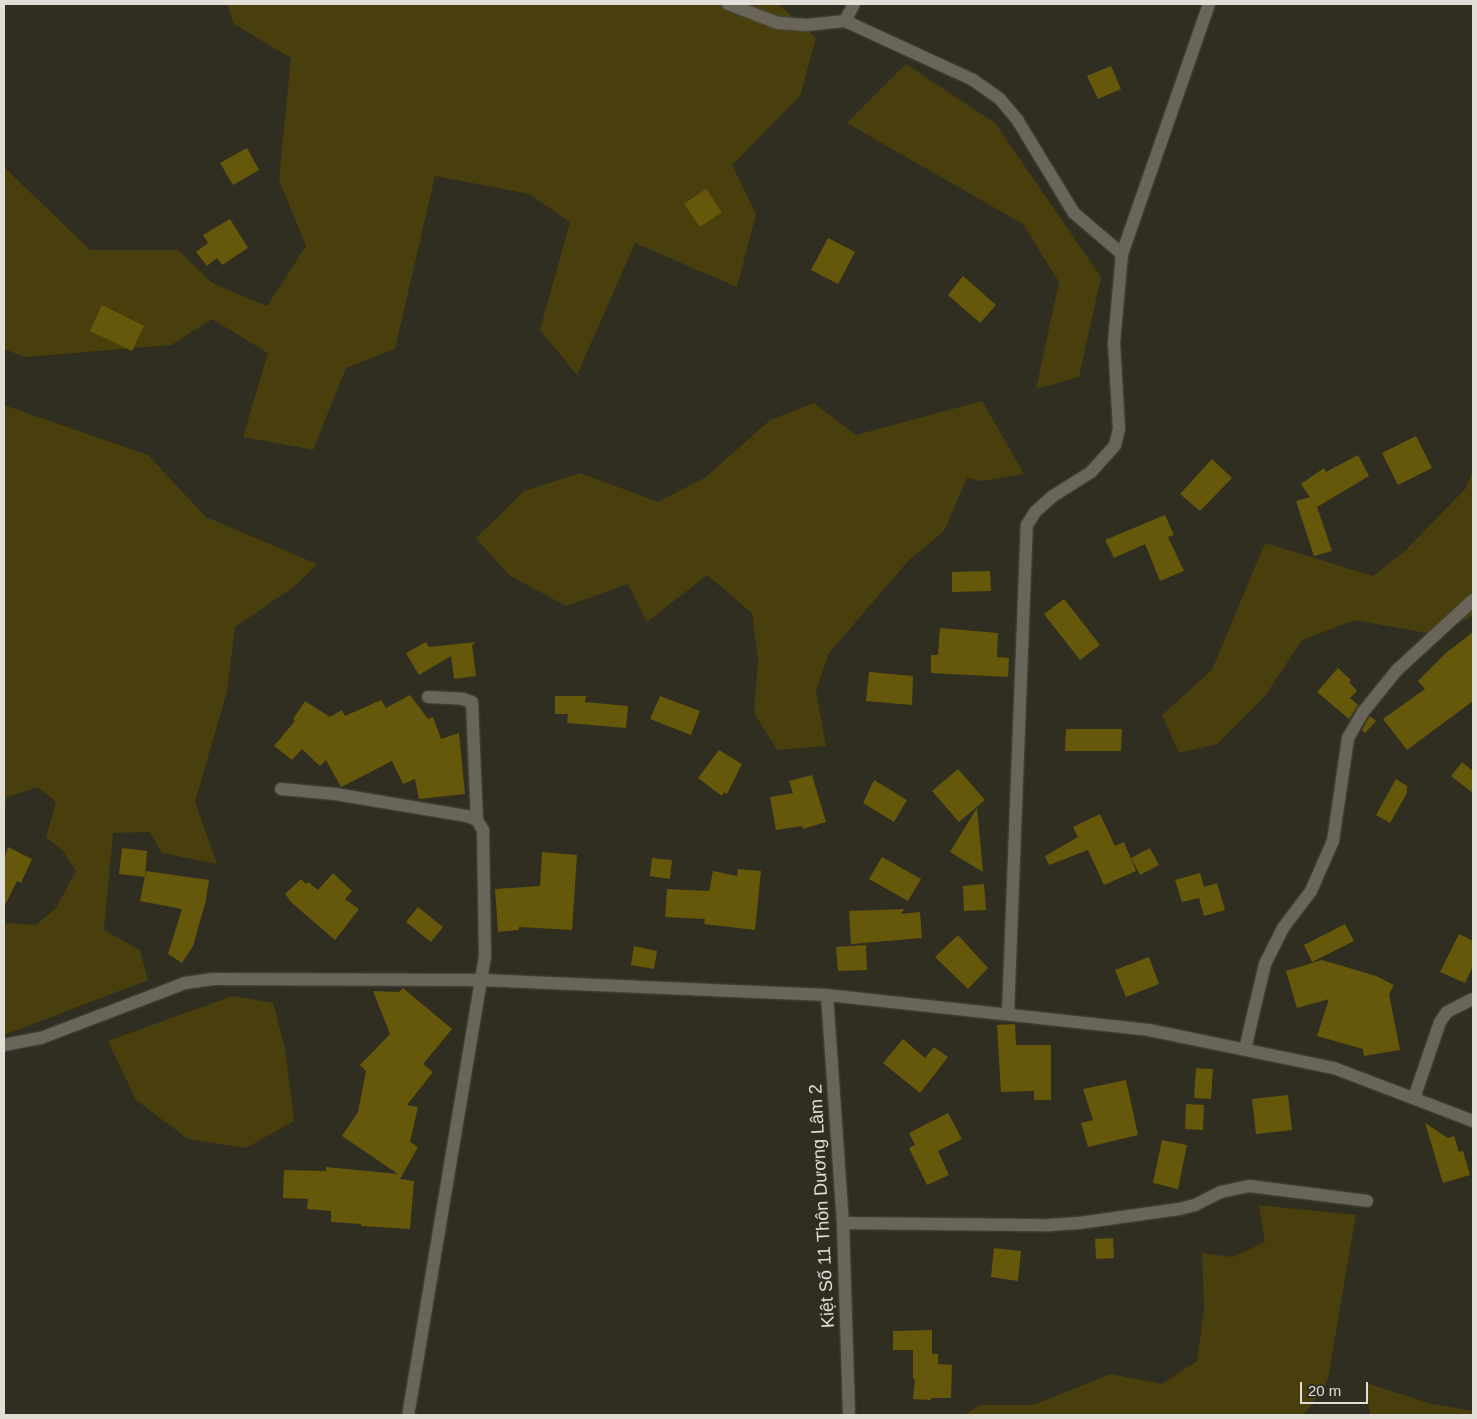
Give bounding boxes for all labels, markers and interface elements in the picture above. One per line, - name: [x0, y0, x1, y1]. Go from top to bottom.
- street label: Kiệt Số 11 Thôn Dương Lâm 2: [805, 1083, 839, 1329]
- scale bar: [1302, 1372, 1370, 1404]
- text: 20 m: [1308, 1382, 1341, 1399]

